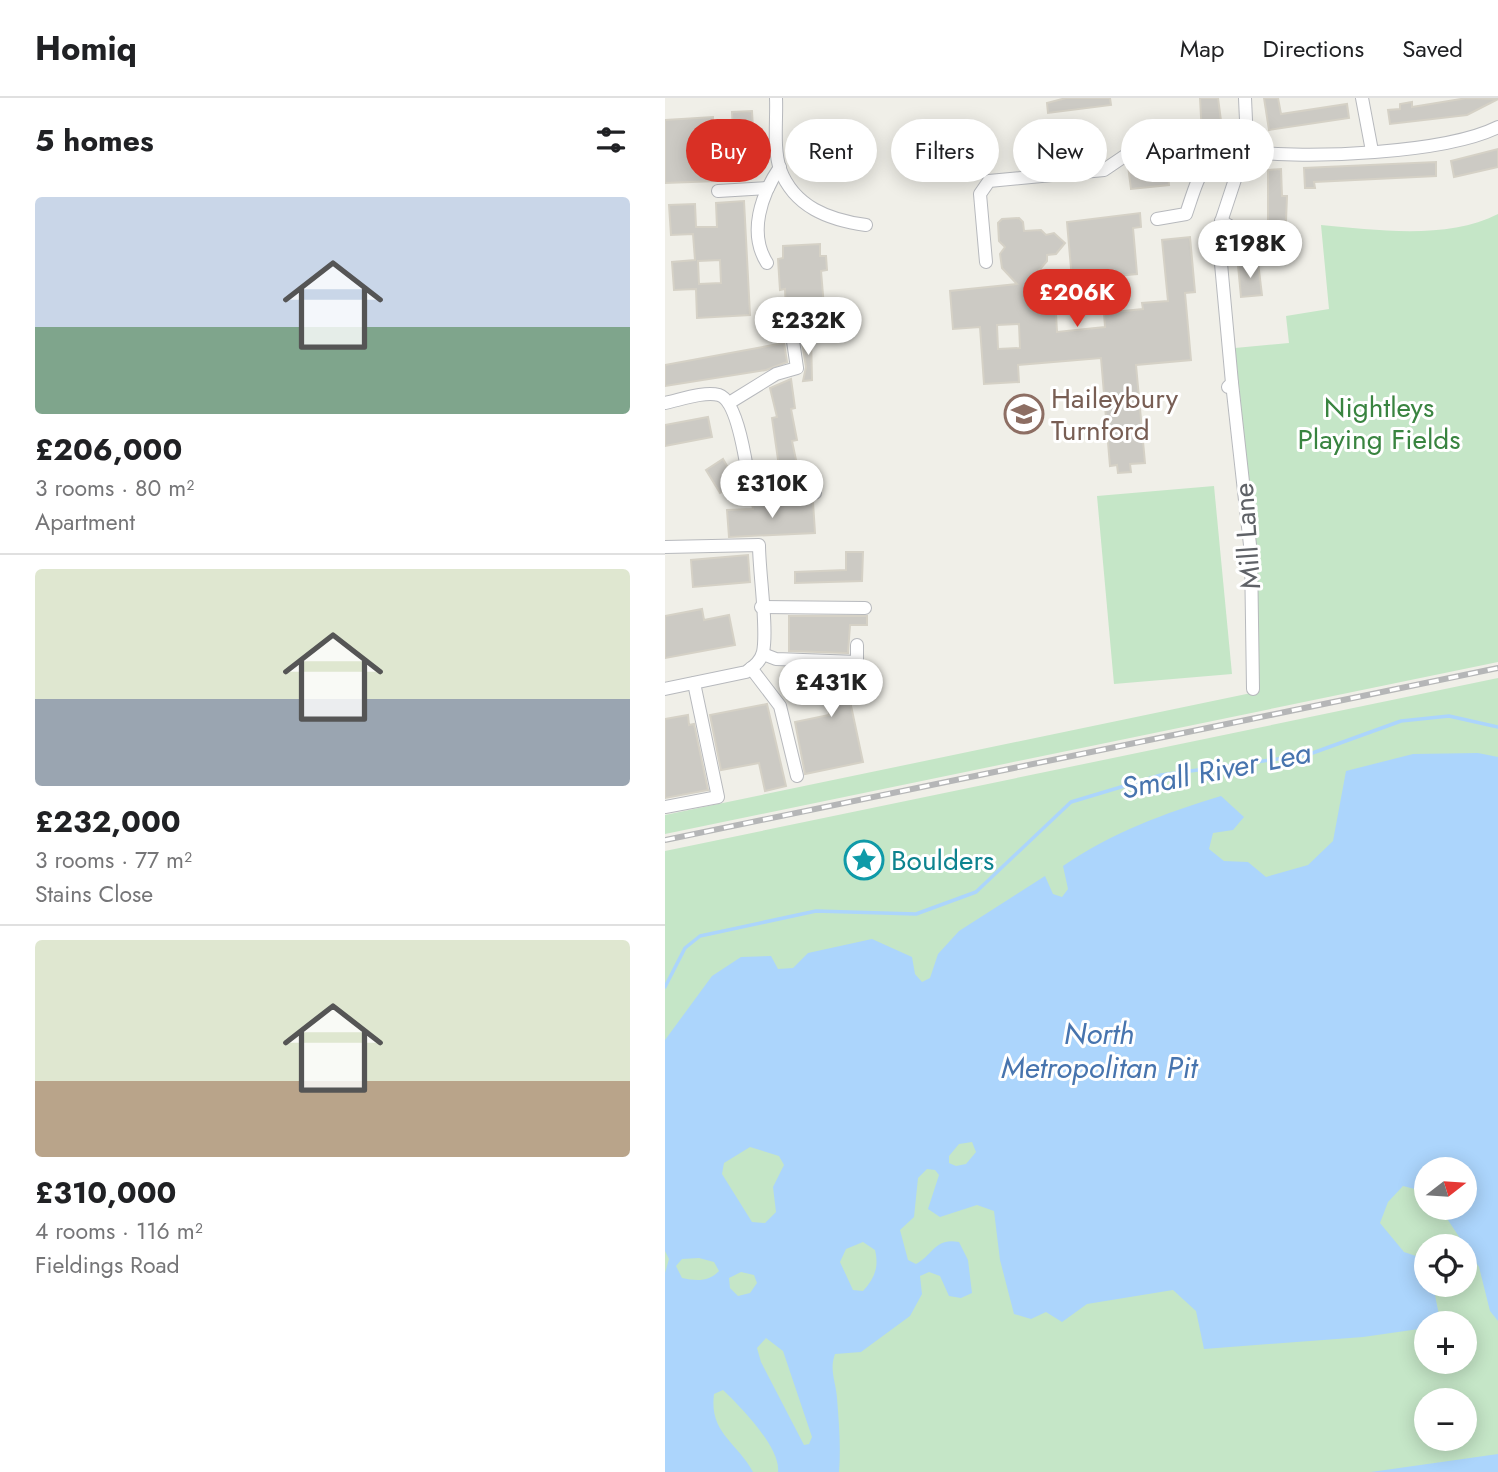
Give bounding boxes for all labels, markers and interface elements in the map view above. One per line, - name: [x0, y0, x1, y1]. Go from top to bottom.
- text: Homiq: [35, 25, 137, 72]
- text: Map: [1180, 31, 1225, 66]
- text: Directions: [1263, 31, 1364, 66]
- text: Saved: [1402, 31, 1463, 66]
- text: 5 homes: [35, 119, 154, 162]
- chip: Buy: [686, 119, 771, 182]
- chip: Rent: [785, 119, 877, 182]
- chip: Filters: [891, 119, 999, 182]
- chip: New: [1013, 119, 1107, 182]
- chip: Apartment: [1121, 119, 1274, 182]
- icon: filters: [592, 121, 630, 159]
- pin: £198K: [1201, 220, 1299, 280]
- text: £198K: [1214, 226, 1286, 260]
- icon: home: [270, 242, 396, 368]
- pin: £206K: [1028, 270, 1126, 329]
- text: £206K: [1039, 275, 1115, 309]
- pin: £232K: [759, 298, 857, 357]
- text: £232K: [771, 303, 845, 337]
- place label: Haileybury Turnford: [1051, 378, 1179, 451]
- park label: Nightleys Playing Fields: [1297, 387, 1461, 460]
- school or university icon: Haileybury Turnford: [1003, 393, 1045, 435]
- text: £206,000: [35, 428, 182, 471]
- pin: £310K: [723, 460, 821, 520]
- text: £310K: [736, 466, 808, 500]
- text: 3 rooms · 80 m²: [35, 471, 194, 505]
- street label: Mill Lane: [1223, 481, 1271, 591]
- text: Apartment: [35, 505, 135, 539]
- icon: home: [270, 614, 396, 740]
- pin: £431K: [782, 660, 880, 719]
- text: £431K: [795, 665, 867, 699]
- water label: Small River Lea: [1117, 730, 1315, 809]
- text: £232,000: [35, 800, 181, 843]
- place icon: Boulders: [843, 839, 885, 881]
- place label: Boulders: [891, 840, 994, 881]
- text: 3 rooms · 77 m²: [35, 843, 192, 877]
- text: Stains Close: [35, 877, 153, 911]
- icon: home: [270, 985, 396, 1111]
- water label: North Metropolitan Pit: [1001, 1012, 1199, 1089]
- north arrow: [1414, 1157, 1477, 1220]
- map controls: [1414, 1157, 1477, 1451]
- text: £310,000: [35, 1171, 176, 1214]
- text: 4 rooms · 116 m²: [35, 1214, 203, 1248]
- button: locate: [1414, 1234, 1477, 1297]
- text: Fieldings Road: [35, 1248, 180, 1282]
- button: +: [1414, 1311, 1477, 1374]
- button: −: [1414, 1388, 1477, 1451]

